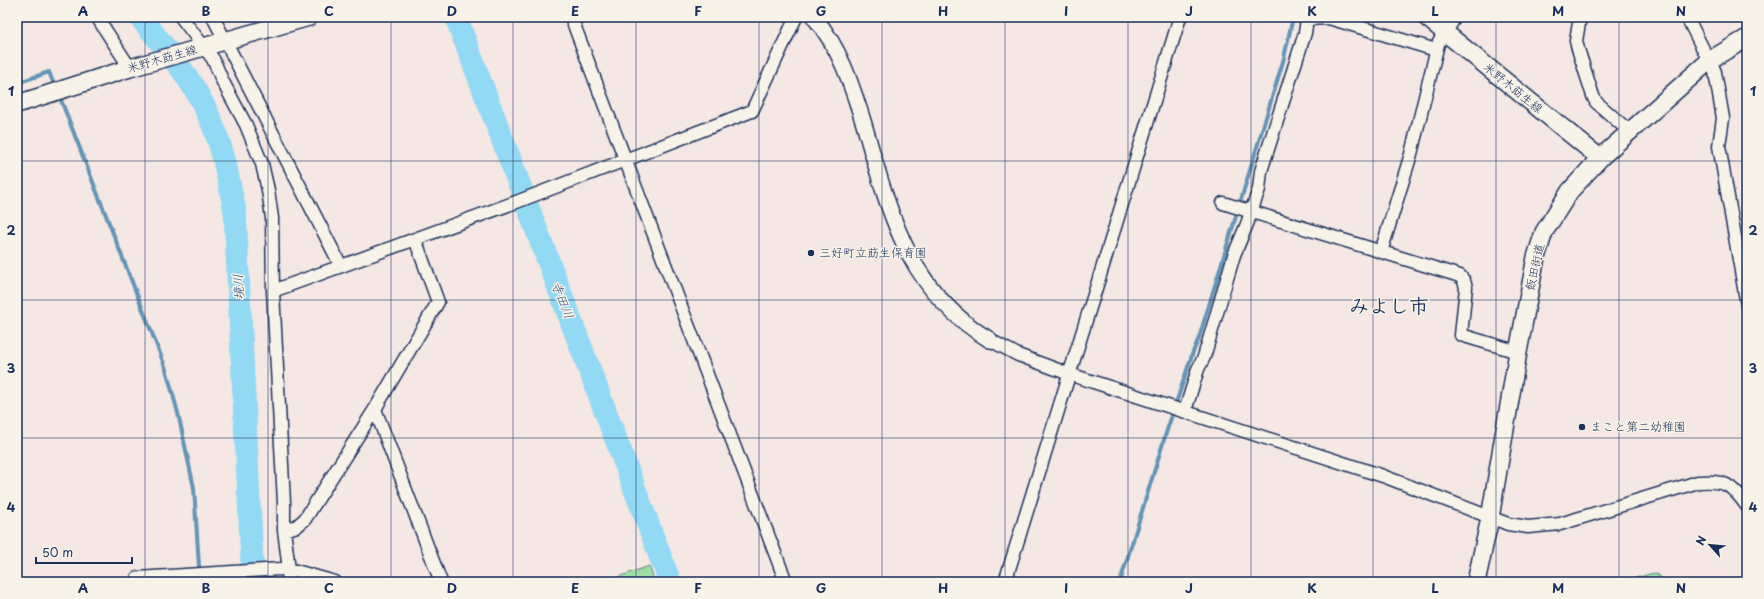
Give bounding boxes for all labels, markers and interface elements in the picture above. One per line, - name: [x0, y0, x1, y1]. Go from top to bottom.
- text: A: [78, 1, 88, 20]
- text: B: [202, 1, 211, 20]
- text: C: [324, 1, 334, 20]
- text: D: [447, 1, 457, 20]
- text: E: [571, 1, 579, 20]
- text: F: [694, 1, 702, 20]
- text: G: [816, 1, 826, 20]
- text: H: [938, 1, 948, 20]
- text: I: [1064, 1, 1068, 20]
- text: J: [1185, 1, 1193, 20]
- text: K: [1307, 1, 1317, 20]
- text: L: [1431, 1, 1439, 20]
- text: M: [1552, 1, 1564, 20]
- text: N: [1676, 1, 1686, 20]
- street label: 米野木莇生線: [125, 39, 199, 77]
- street label: 米野木莇生線: [1480, 58, 1547, 117]
- text: 1: [8, 81, 14, 100]
- text: 1: [1750, 81, 1756, 100]
- text: 2: [6, 220, 16, 239]
- text: 2: [1748, 220, 1758, 239]
- street label: 飯田街道: [1520, 241, 1548, 292]
- place label: 三好町立莇生保育園: [819, 243, 927, 261]
- marker: 三好町立莇生保育園: [806, 248, 816, 258]
- water label: 境川: [227, 274, 248, 301]
- water label: 寺田川: [548, 278, 579, 321]
- district label: みよし市: [1349, 290, 1429, 320]
- text: 3: [7, 358, 16, 377]
- text: 3: [1749, 358, 1758, 377]
- place label: まこと第二幼稚園: [1590, 417, 1686, 435]
- marker: まこと第二幼稚園: [1577, 422, 1587, 432]
- text: 4: [7, 497, 16, 516]
- text: 4: [1749, 497, 1758, 516]
- north arrow: [1690, 525, 1730, 565]
- text: N: [1691, 532, 1710, 548]
- scale bar: [36, 539, 132, 565]
- text: 50 m: [42, 543, 73, 561]
- text: A: [78, 578, 88, 597]
- text: B: [202, 578, 211, 597]
- text: C: [324, 578, 334, 597]
- text: D: [447, 578, 457, 597]
- text: E: [571, 578, 579, 597]
- text: F: [694, 578, 702, 597]
- text: G: [816, 578, 826, 597]
- text: H: [938, 578, 948, 597]
- text: I: [1064, 578, 1068, 597]
- text: J: [1185, 578, 1193, 597]
- text: K: [1307, 578, 1317, 597]
- text: L: [1431, 578, 1439, 597]
- text: M: [1552, 578, 1564, 597]
- text: N: [1676, 578, 1686, 597]

